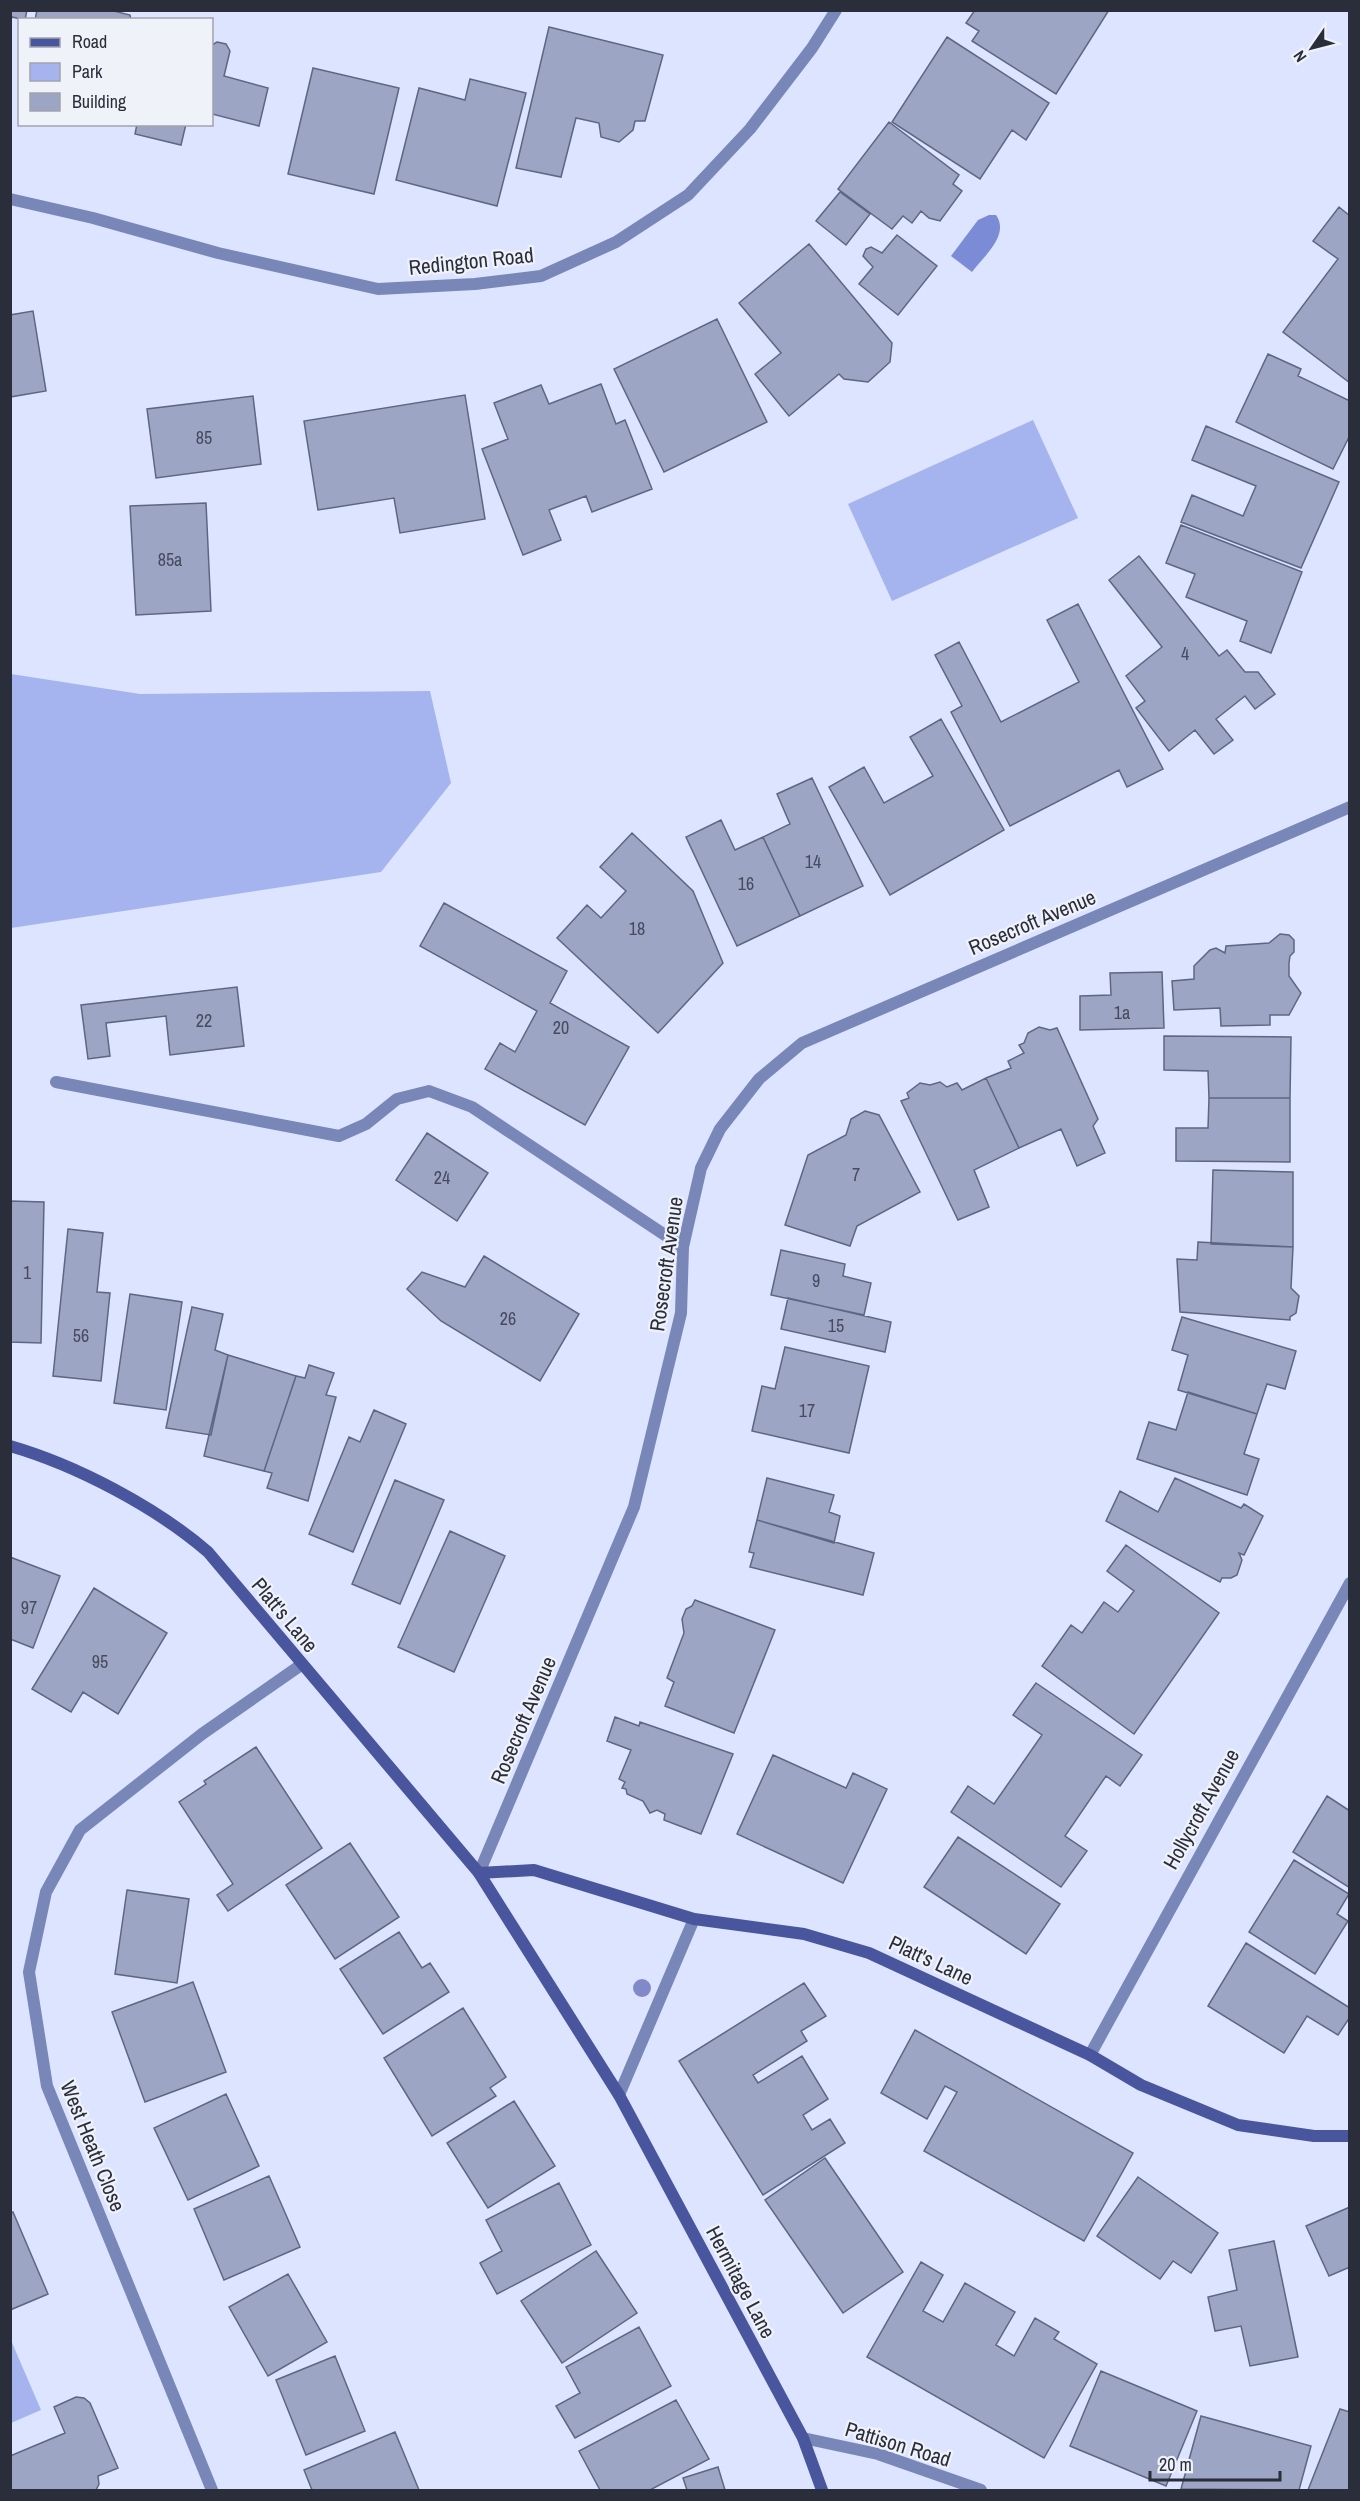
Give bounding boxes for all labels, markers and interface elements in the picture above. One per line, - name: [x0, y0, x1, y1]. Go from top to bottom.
- legend: [18, 18, 213, 126]
- north arrow: [1282, 18, 1342, 78]
- text: Road: [72, 29, 107, 54]
- text: N: [1288, 46, 1311, 67]
- text: Park: [72, 59, 103, 84]
- text: Building: [72, 89, 127, 114]
- street label: Redington Road: [407, 240, 535, 282]
- house number: 85: [196, 425, 212, 450]
- house number: 85a: [158, 547, 182, 572]
- house number: 4: [1181, 641, 1189, 666]
- house number: 14: [805, 849, 821, 874]
- house number: 16: [738, 871, 754, 896]
- street label: Rosecroft Avenue: [964, 882, 1100, 962]
- house number: 18: [629, 916, 645, 941]
- house number: 1a: [1114, 1000, 1130, 1025]
- house number: 22: [196, 1008, 212, 1033]
- house number: 20: [553, 1015, 569, 1040]
- house number: 7: [852, 1162, 860, 1187]
- house number: 24: [434, 1165, 450, 1190]
- street label: Rosecroft Avenue: [642, 1195, 690, 1333]
- house number: 1: [23, 1260, 32, 1285]
- house number: 9: [812, 1268, 820, 1293]
- house number: 26: [500, 1306, 516, 1331]
- house number: 15: [828, 1313, 844, 1338]
- house number: 56: [73, 1323, 89, 1348]
- house number: 17: [799, 1398, 815, 1423]
- street label: Platt's Lane: [245, 1571, 325, 1659]
- house number: 97: [21, 1595, 37, 1620]
- house number: 95: [92, 1649, 108, 1674]
- street label: Rosecroft Avenue: [483, 1652, 563, 1788]
- street label: Hollycroft Avenue: [1156, 1743, 1246, 1875]
- street label: Platt's Lane: [884, 1928, 978, 1992]
- street label: West Heath Close: [54, 2076, 132, 2216]
- street label: Hermitage Lane: [699, 2221, 783, 2343]
- street label: Pattison Road: [842, 2414, 954, 2474]
- scale bar: [1150, 2444, 1280, 2482]
- text: 20 m: [1159, 2452, 1192, 2477]

